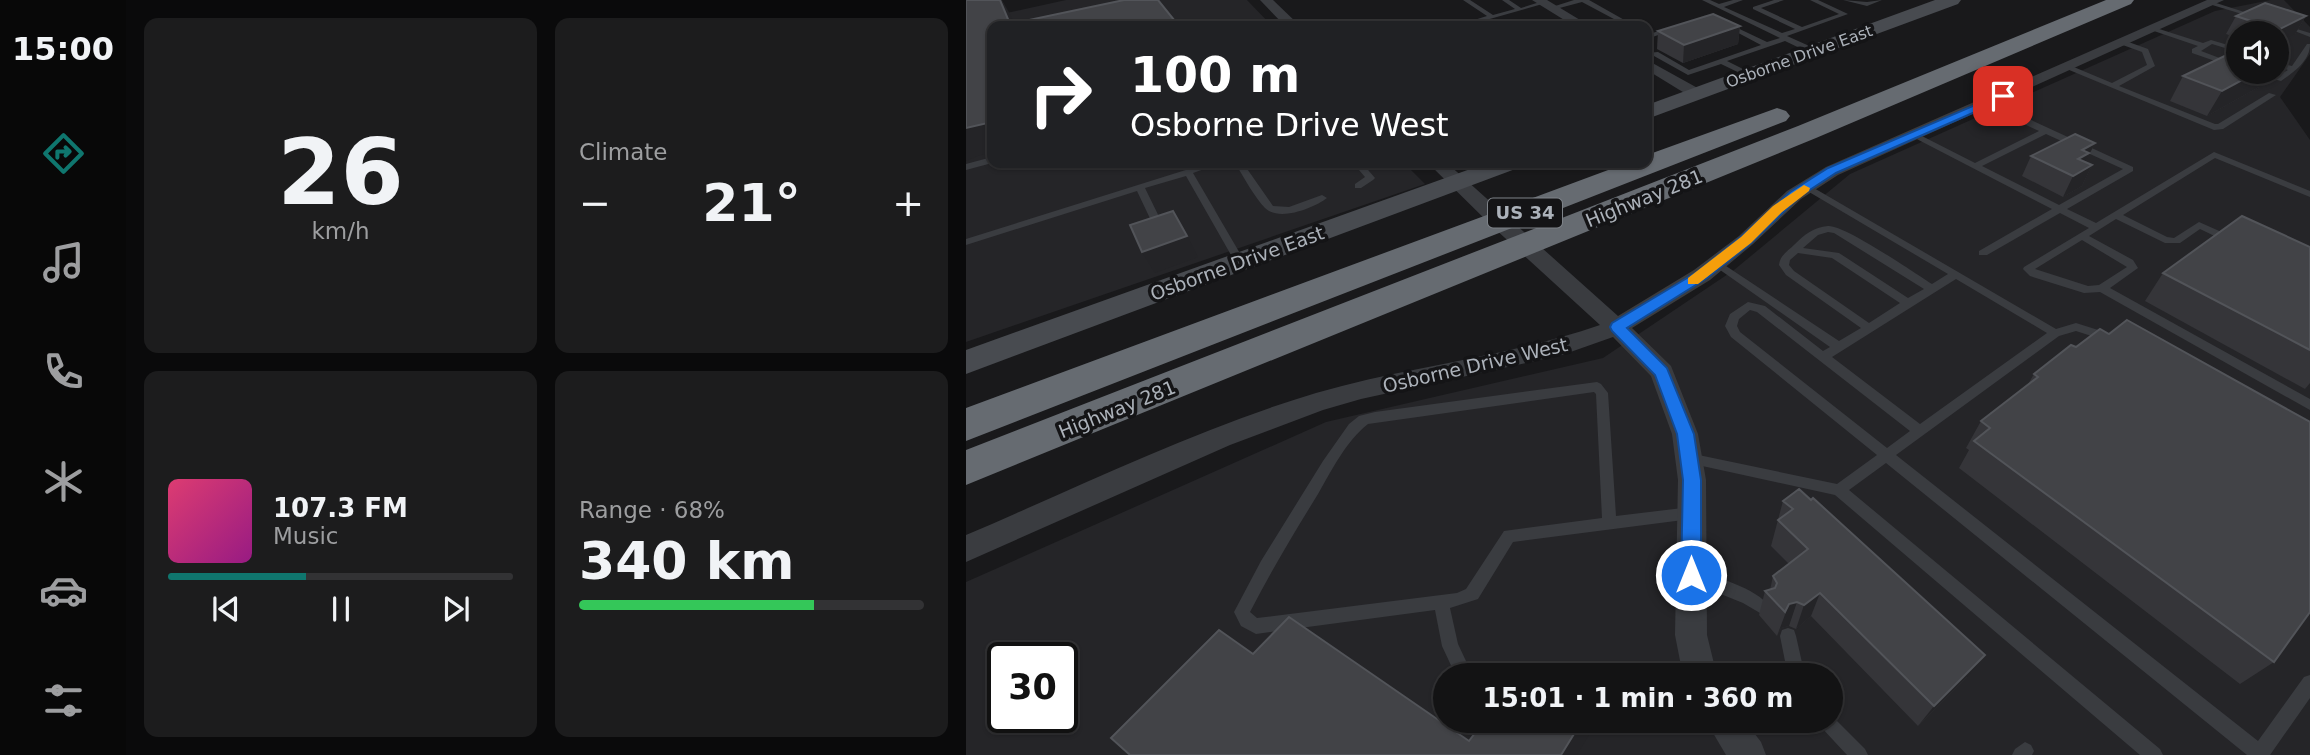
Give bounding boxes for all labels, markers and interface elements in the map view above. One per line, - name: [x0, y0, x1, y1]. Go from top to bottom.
- street label: Osborne Drive East: [1723, 21, 1875, 92]
- map controls: [2226, 21, 2289, 84]
- button: sound: [2226, 21, 2289, 84]
- text: 15:00: [12, 30, 114, 68]
- text: 100 m: [1130, 47, 1300, 104]
- icon: right: [1015, 49, 1106, 140]
- pin: [1973, 66, 2033, 126]
- icon: arrive: [1984, 77, 2022, 115]
- text: Osborne Drive West: [1130, 106, 1449, 144]
- text: 26: [277, 120, 404, 225]
- icon: directions: [39, 129, 88, 178]
- text: Climate: [579, 139, 668, 165]
- street label: Highway 281: [1582, 164, 1706, 232]
- text: 21°: [702, 173, 801, 233]
- text: −: [579, 181, 611, 225]
- text: +: [892, 181, 924, 225]
- road number: US 34: [1488, 198, 1562, 228]
- text: km/h: [311, 218, 370, 244]
- street label: Osborne Drive East: [1147, 221, 1327, 305]
- icon: music: [39, 238, 88, 287]
- street label: Osborne Drive West: [1380, 333, 1570, 397]
- icon: phone: [39, 347, 88, 396]
- street label: Highway 281: [1055, 375, 1179, 443]
- icon: climate: [39, 457, 88, 506]
- text: 107.3 FM: [273, 493, 408, 523]
- text: Range · 68%: [579, 497, 725, 523]
- text: Music: [273, 523, 338, 549]
- text: 340 km: [579, 531, 794, 591]
- position arrow: [1654, 538, 1728, 612]
- icon: car: [39, 566, 88, 615]
- icon: previous: [207, 590, 245, 628]
- icon: pause: [322, 590, 360, 628]
- icon: next: [437, 590, 475, 628]
- speed limit sign: 30: [987, 642, 1078, 733]
- icon: filters: [39, 676, 88, 725]
- text: 15:01 · 1 min · 360 m: [1483, 683, 1793, 713]

